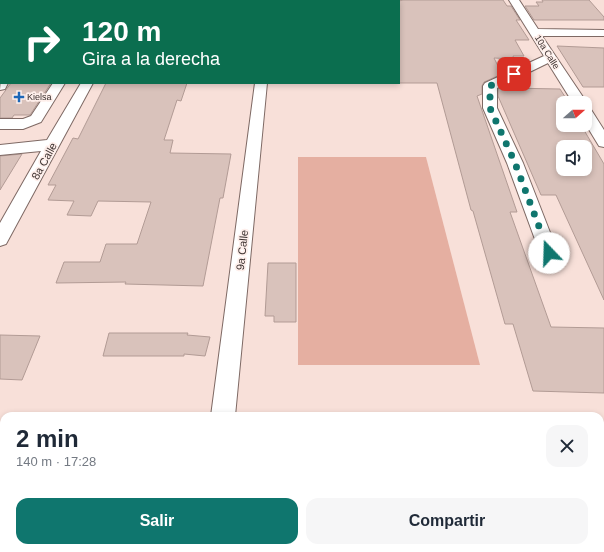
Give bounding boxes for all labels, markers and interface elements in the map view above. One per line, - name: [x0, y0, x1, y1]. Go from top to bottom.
- icon: right: [16, 16, 68, 68]
- text: 120 m: [82, 16, 161, 47]
- street label: 10a Calle: [533, 33, 561, 71]
- text: Gira a la derecha: [82, 49, 220, 69]
- pin: [497, 57, 531, 91]
- icon: arrive: [503, 63, 525, 85]
- marker: Kielsa: [14, 92, 24, 102]
- place label: Kielsa: [27, 92, 52, 102]
- north arrow: [556, 96, 592, 132]
- map controls: [556, 96, 592, 176]
- street label: 8a Calle: [29, 140, 59, 182]
- button: sound: [556, 140, 592, 176]
- street label: 9a Calle: [234, 229, 250, 271]
- position arrow: [528, 232, 570, 274]
- text: 2 min: [16, 425, 79, 452]
- button: close: [546, 425, 588, 467]
- text: 140 m · 17:28: [16, 454, 96, 469]
- button: Salir: [16, 498, 298, 544]
- button: Compartir: [306, 498, 588, 544]

